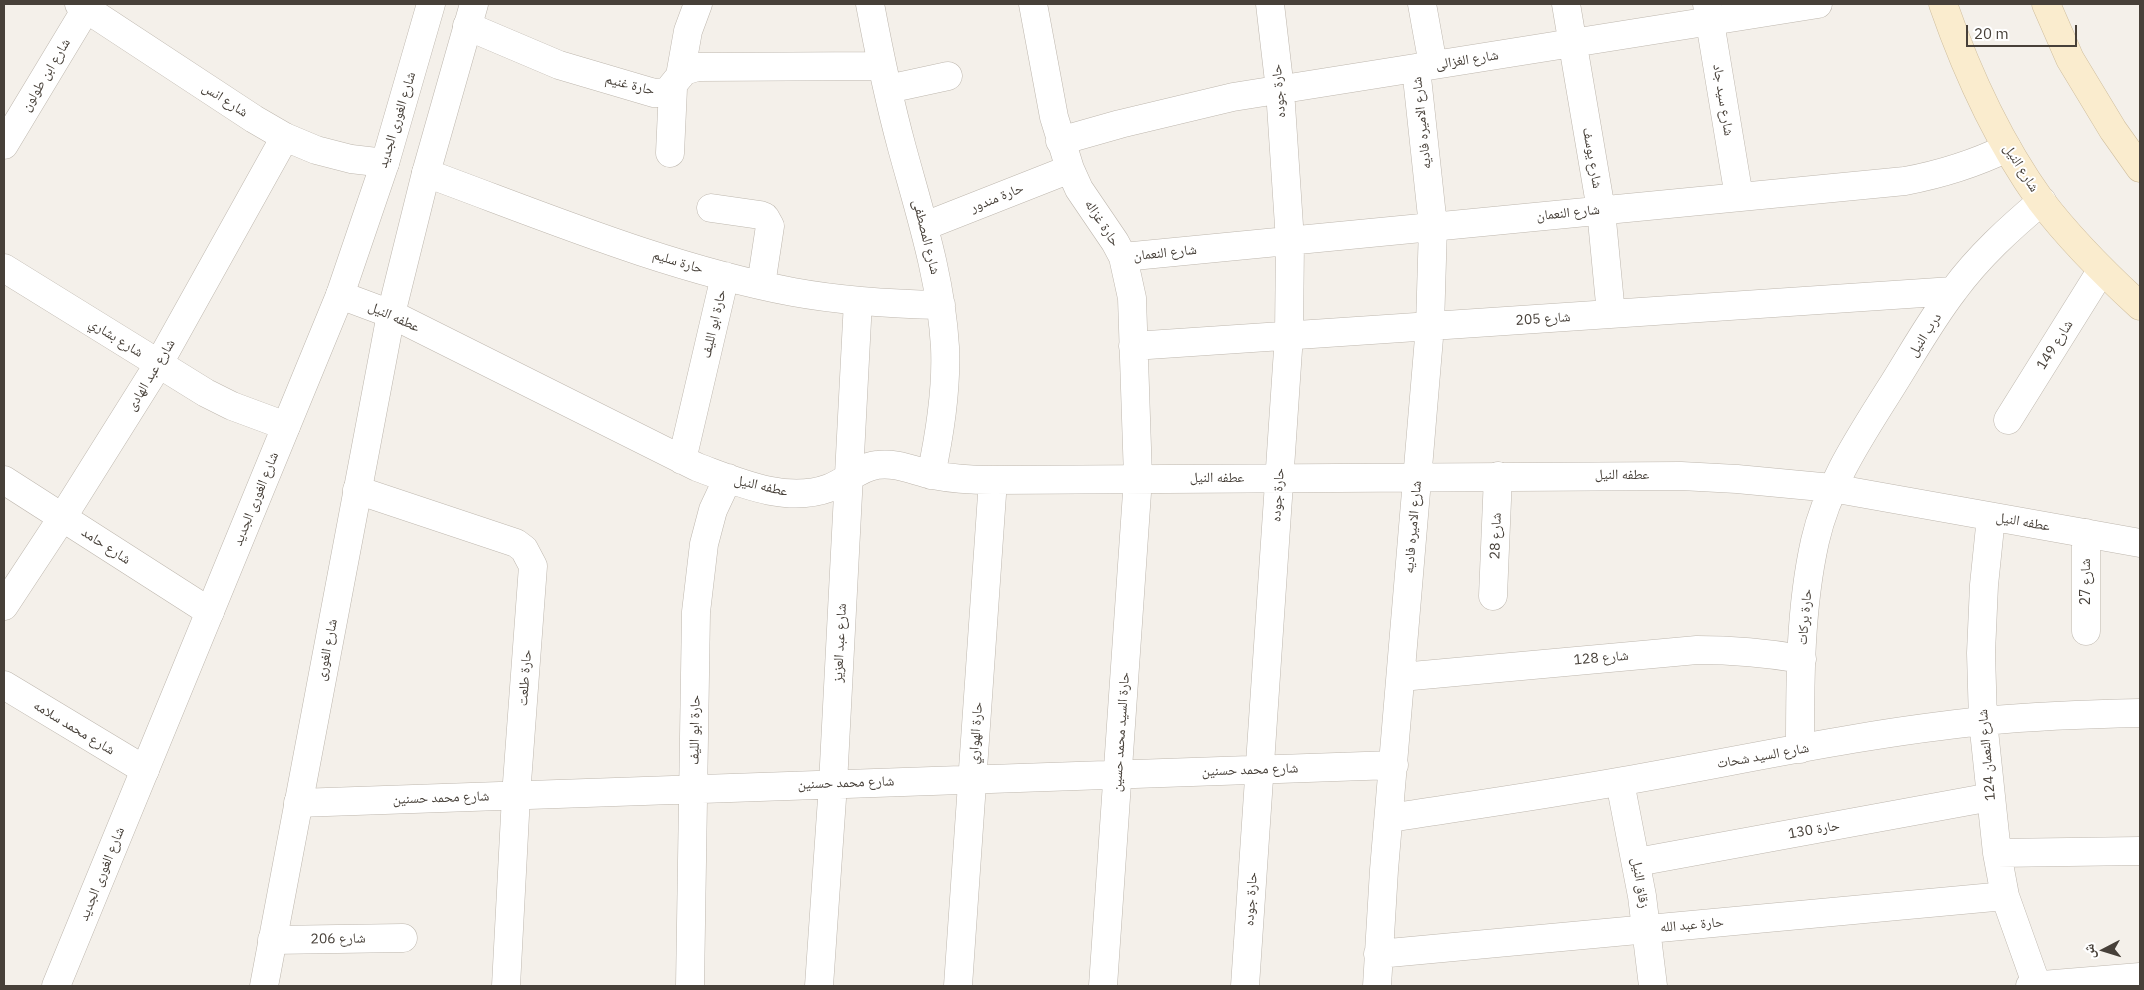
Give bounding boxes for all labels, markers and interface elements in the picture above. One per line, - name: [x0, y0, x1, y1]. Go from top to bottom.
- scale bar: [1969, 15, 2080, 47]
- text: 20 m: [1974, 24, 2009, 43]
- street label: شارع ابن طولون: [18, 35, 74, 115]
- street label: شارع الغزالى: [1434, 47, 1500, 73]
- street label: حارة جوده: [1268, 63, 1290, 119]
- street label: شارع سيد جاد: [1709, 63, 1737, 137]
- street label: شارع الغورى الجديد: [374, 70, 420, 170]
- street label: حارة غنيم: [603, 71, 657, 99]
- street label: شارع الاميره فاديه: [1409, 76, 1435, 170]
- street label: شارع انس: [199, 79, 251, 121]
- street label: شارع يوسف: [1578, 126, 1606, 190]
- street label: شارع النيل: [2000, 141, 2042, 195]
- street label: حارة مندور: [968, 180, 1026, 216]
- street label: حارة غزاله: [1081, 197, 1123, 249]
- street label: شارع المصطفى: [909, 198, 943, 276]
- street label: شارع النعمان: [1535, 201, 1601, 225]
- street label: شارع النعمان: [1132, 241, 1198, 265]
- street label: حارة سليم: [651, 246, 705, 278]
- street label: حارة ابو الليف: [698, 288, 730, 360]
- street label: عطفه النيل: [366, 298, 422, 336]
- street label: شارع 205: [1515, 309, 1571, 329]
- street label: درب النيل: [1905, 310, 1945, 360]
- street label: شارع بشاري: [86, 315, 146, 361]
- street label: شارع 149: [2033, 317, 2077, 373]
- street label: شارع عبد الهادى: [123, 336, 179, 414]
- street label: شارع الغورى الجديد: [230, 450, 282, 548]
- street label: عطفه النيل: [1595, 467, 1649, 483]
- street label: حارة جوده: [1268, 468, 1288, 522]
- street label: عطفه النيل: [1190, 470, 1244, 486]
- street label: عطفه النيل: [732, 472, 790, 500]
- street label: شارع الاميره فاديه: [1401, 480, 1425, 574]
- street label: عطفه النيل: [1995, 509, 2051, 535]
- street label: شارع 28: [1487, 512, 1505, 560]
- street label: شارع حامد: [78, 524, 134, 568]
- street label: شارع 27: [2078, 559, 2094, 605]
- street label: حارة بركات: [1794, 588, 1816, 646]
- street label: شارع عبد العزيز: [830, 603, 850, 683]
- street label: شارع الغورى: [313, 618, 341, 682]
- street label: شارع 128: [1573, 647, 1629, 669]
- street label: حارة طلعت: [515, 649, 535, 707]
- street label: حارة السيد محمد حسين: [1108, 671, 1134, 793]
- street label: حارة ابو الليف: [686, 695, 704, 765]
- street label: شارع محمد سلامه: [30, 697, 118, 759]
- street label: حارة الهواري: [965, 701, 987, 765]
- street label: شارع النعمان 124: [1975, 708, 1999, 802]
- street label: شارع السيد شحات: [1716, 740, 1810, 772]
- street label: شارع محمد حسنين: [1201, 760, 1299, 780]
- street label: شارع محمد حسنين: [797, 773, 895, 793]
- street label: شارع محمد حسنين: [392, 788, 490, 808]
- street label: حارة 130: [1787, 817, 1841, 843]
- street label: شارع الغورى الجديد: [76, 825, 128, 923]
- street label: زقاق النيل: [1628, 857, 1652, 909]
- street label: حارة جوده: [1241, 872, 1261, 926]
- street label: حارة عبد الله: [1659, 914, 1725, 936]
- north arrow: [2079, 925, 2129, 975]
- street label: شارع 206: [310, 930, 366, 948]
- text: ش: [2079, 943, 2099, 960]

